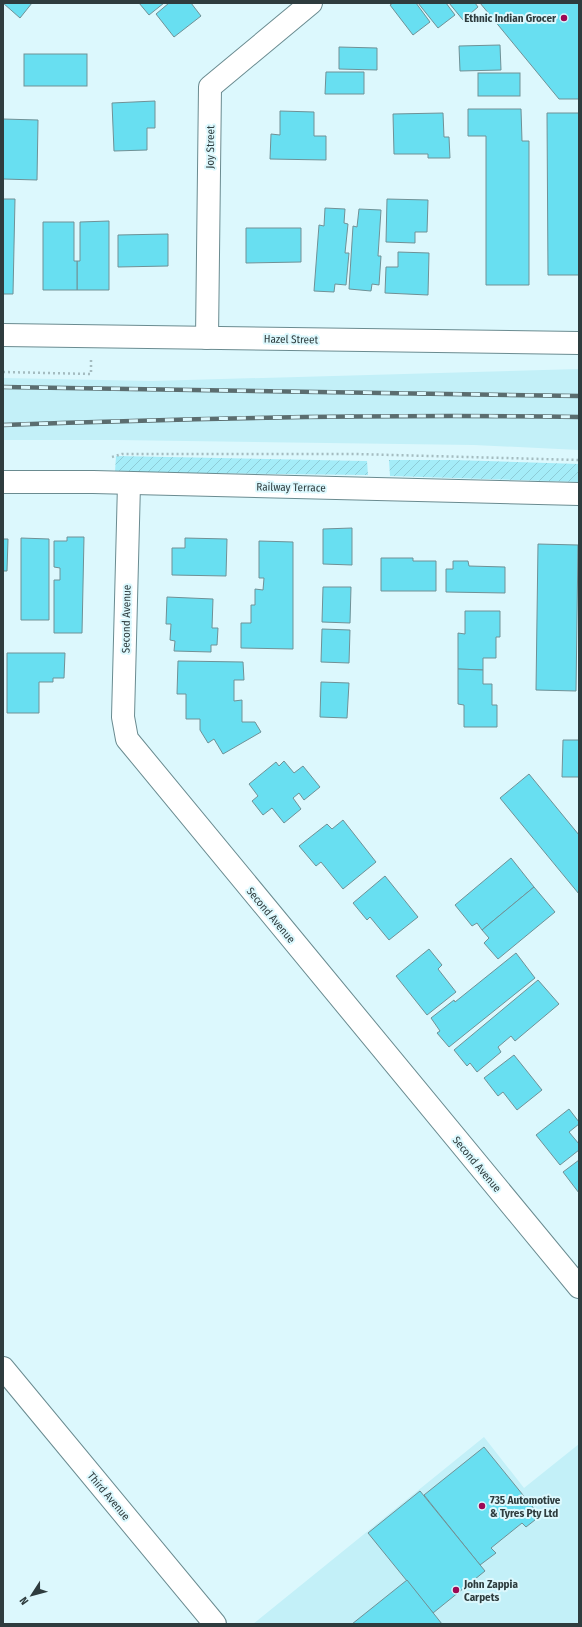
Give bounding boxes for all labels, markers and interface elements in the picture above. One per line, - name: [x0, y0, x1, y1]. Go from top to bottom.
- place label: Ethnic Indian Grocer: [464, 12, 557, 25]
- marker: Ethnic Indian Grocer: [559, 13, 569, 23]
- street label: Joy Street: [204, 125, 217, 169]
- street label: Hazel Street: [264, 333, 319, 346]
- street label: Railway Terrace: [256, 480, 326, 495]
- street label: Second Avenue: [119, 585, 134, 653]
- street label: Second Avenue: [244, 885, 298, 946]
- street label: Second Avenue: [450, 1134, 504, 1195]
- street label: Third Avenue: [85, 1470, 132, 1523]
- place label: 735 Automotive & Tyres Pty Ltd: [490, 1494, 561, 1520]
- marker: 735 Automotive & Tyres Pty Ltd: [477, 1501, 487, 1511]
- north arrow: [12, 1575, 52, 1615]
- place label: John Zappia Carpets: [463, 1578, 518, 1604]
- marker: John Zappia Carpets: [451, 1585, 461, 1595]
- text: N: [17, 1594, 32, 1607]

